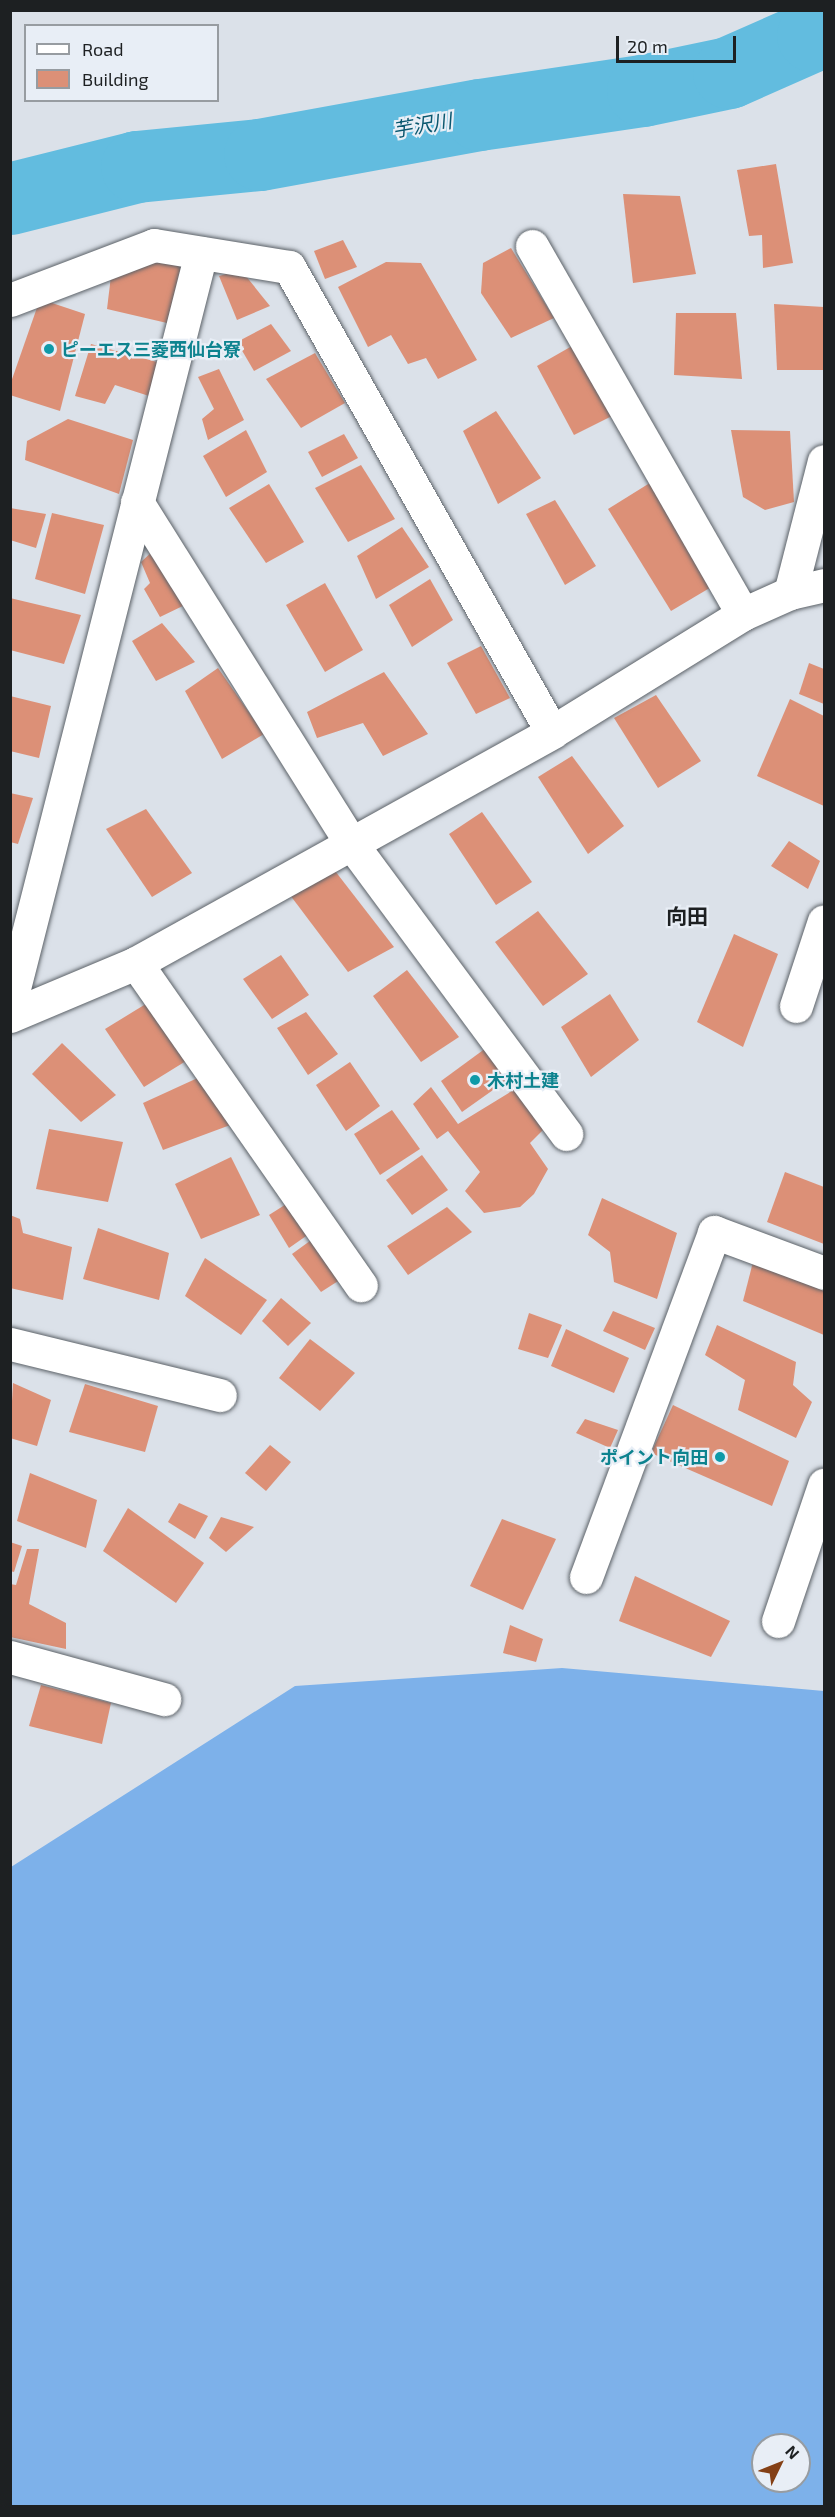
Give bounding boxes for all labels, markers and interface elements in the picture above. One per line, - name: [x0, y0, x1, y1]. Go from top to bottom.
- legend: [24, 24, 219, 102]
- scale bar: [619, 24, 739, 62]
- text: 20 m: [627, 35, 668, 57]
- text: Road: [82, 38, 123, 60]
- text: Building: [82, 68, 149, 90]
- water label: 芋沢川: [390, 108, 454, 142]
- place label: ピーエス三菱西仙台寮: [61, 338, 241, 360]
- marker: ピーエス三菱西仙台寮: [42, 342, 56, 356]
- district label: 向田: [666, 903, 708, 929]
- place label: 木村土建: [487, 1069, 559, 1091]
- marker: 木村土建: [468, 1073, 482, 1087]
- place label: ポイント向田: [600, 1446, 708, 1468]
- marker: ポイント向田: [713, 1450, 727, 1464]
- north arrow: [751, 2433, 811, 2493]
- text: N: [782, 2441, 804, 2462]

